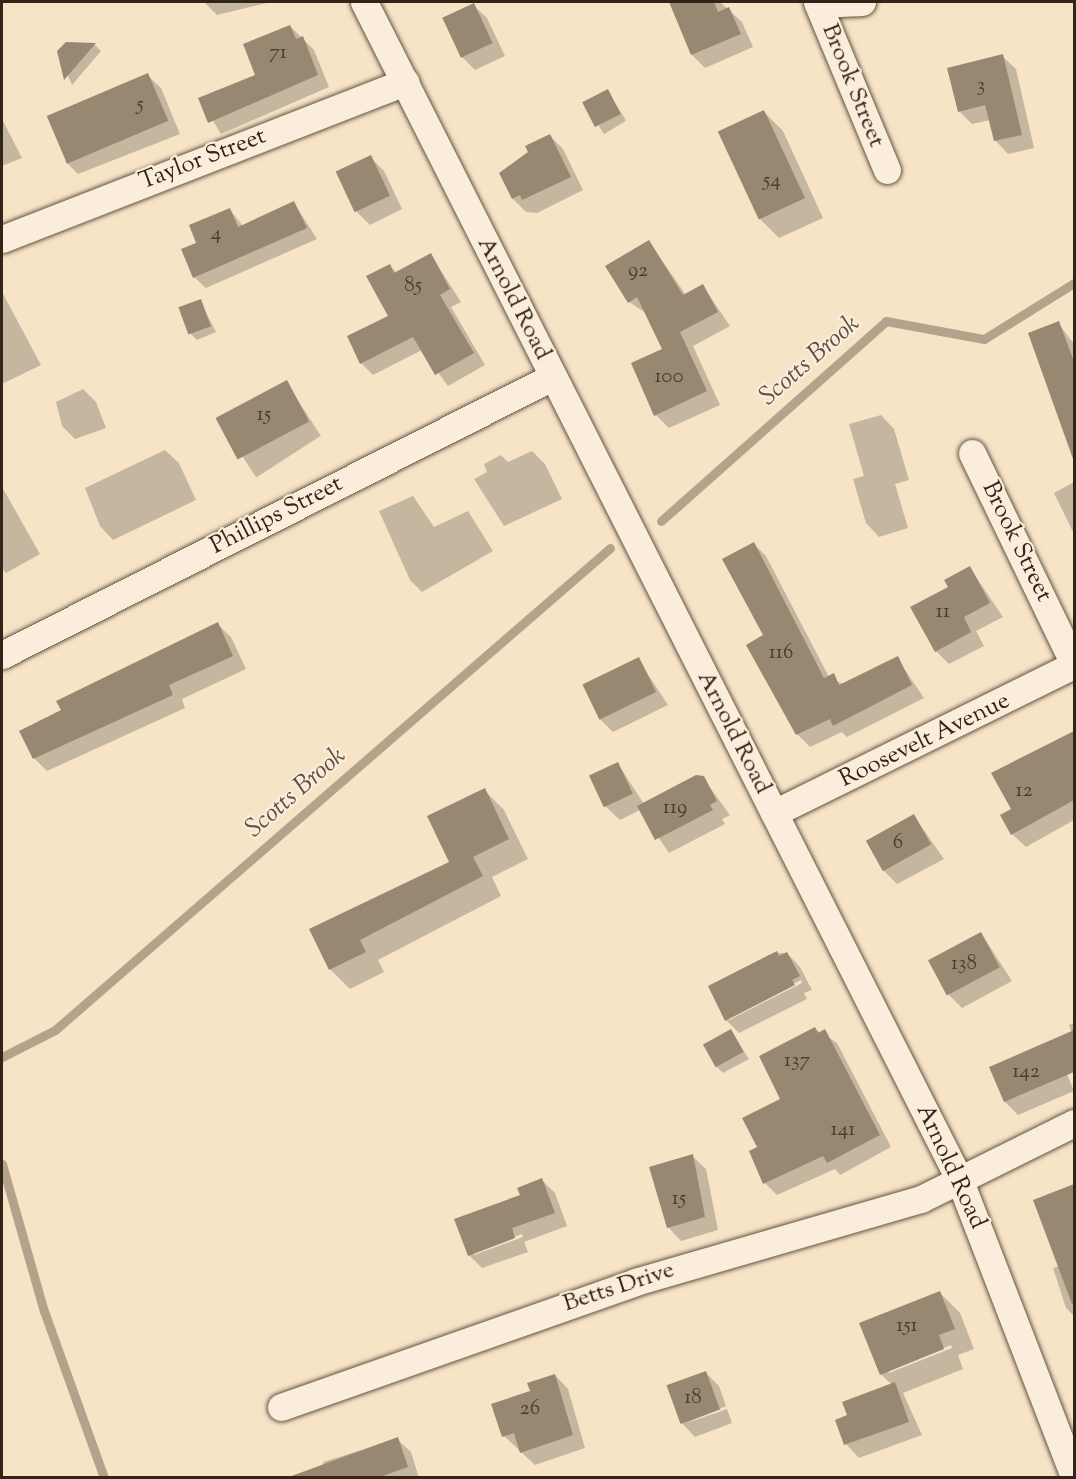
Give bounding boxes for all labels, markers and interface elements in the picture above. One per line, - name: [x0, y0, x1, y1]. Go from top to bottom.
- street label: Brook Street: [814, 20, 890, 152]
- house number: 71: [269, 40, 287, 66]
- house number: 3: [977, 73, 985, 99]
- house number: 5: [136, 92, 144, 118]
- street label: Taylor Street: [136, 123, 270, 197]
- house number: 54: [763, 168, 781, 194]
- house number: 4: [211, 221, 221, 247]
- street label: Arnold Road: [470, 233, 556, 365]
- house number: 92: [628, 258, 648, 284]
- house number: 85: [404, 273, 422, 299]
- water label: Scotts Brook: [753, 309, 867, 413]
- house number: 100: [654, 364, 684, 390]
- house number: 15: [257, 402, 271, 428]
- street label: Phillips Street: [206, 470, 348, 562]
- street label: Brook Street: [974, 477, 1058, 607]
- house number: 11: [936, 599, 950, 625]
- house number: 116: [769, 640, 793, 666]
- street label: Arnold Road: [690, 667, 776, 799]
- street label: Roosevelt Avenue: [835, 687, 1015, 795]
- water label: Scotts Brook: [239, 741, 353, 845]
- house number: 12: [1016, 778, 1032, 804]
- house number: 119: [663, 795, 687, 821]
- house number: 6: [893, 830, 903, 856]
- house number: 138: [951, 951, 977, 977]
- house number: 137: [784, 1048, 810, 1074]
- house number: 142: [1012, 1059, 1040, 1085]
- street label: Arnold Road: [909, 1100, 991, 1234]
- house number: 141: [831, 1117, 855, 1143]
- house number: 15: [672, 1186, 686, 1212]
- street label: Betts Drive: [560, 1257, 678, 1319]
- house number: 151: [896, 1313, 918, 1339]
- house number: 18: [684, 1385, 702, 1411]
- house number: 26: [520, 1396, 540, 1422]

